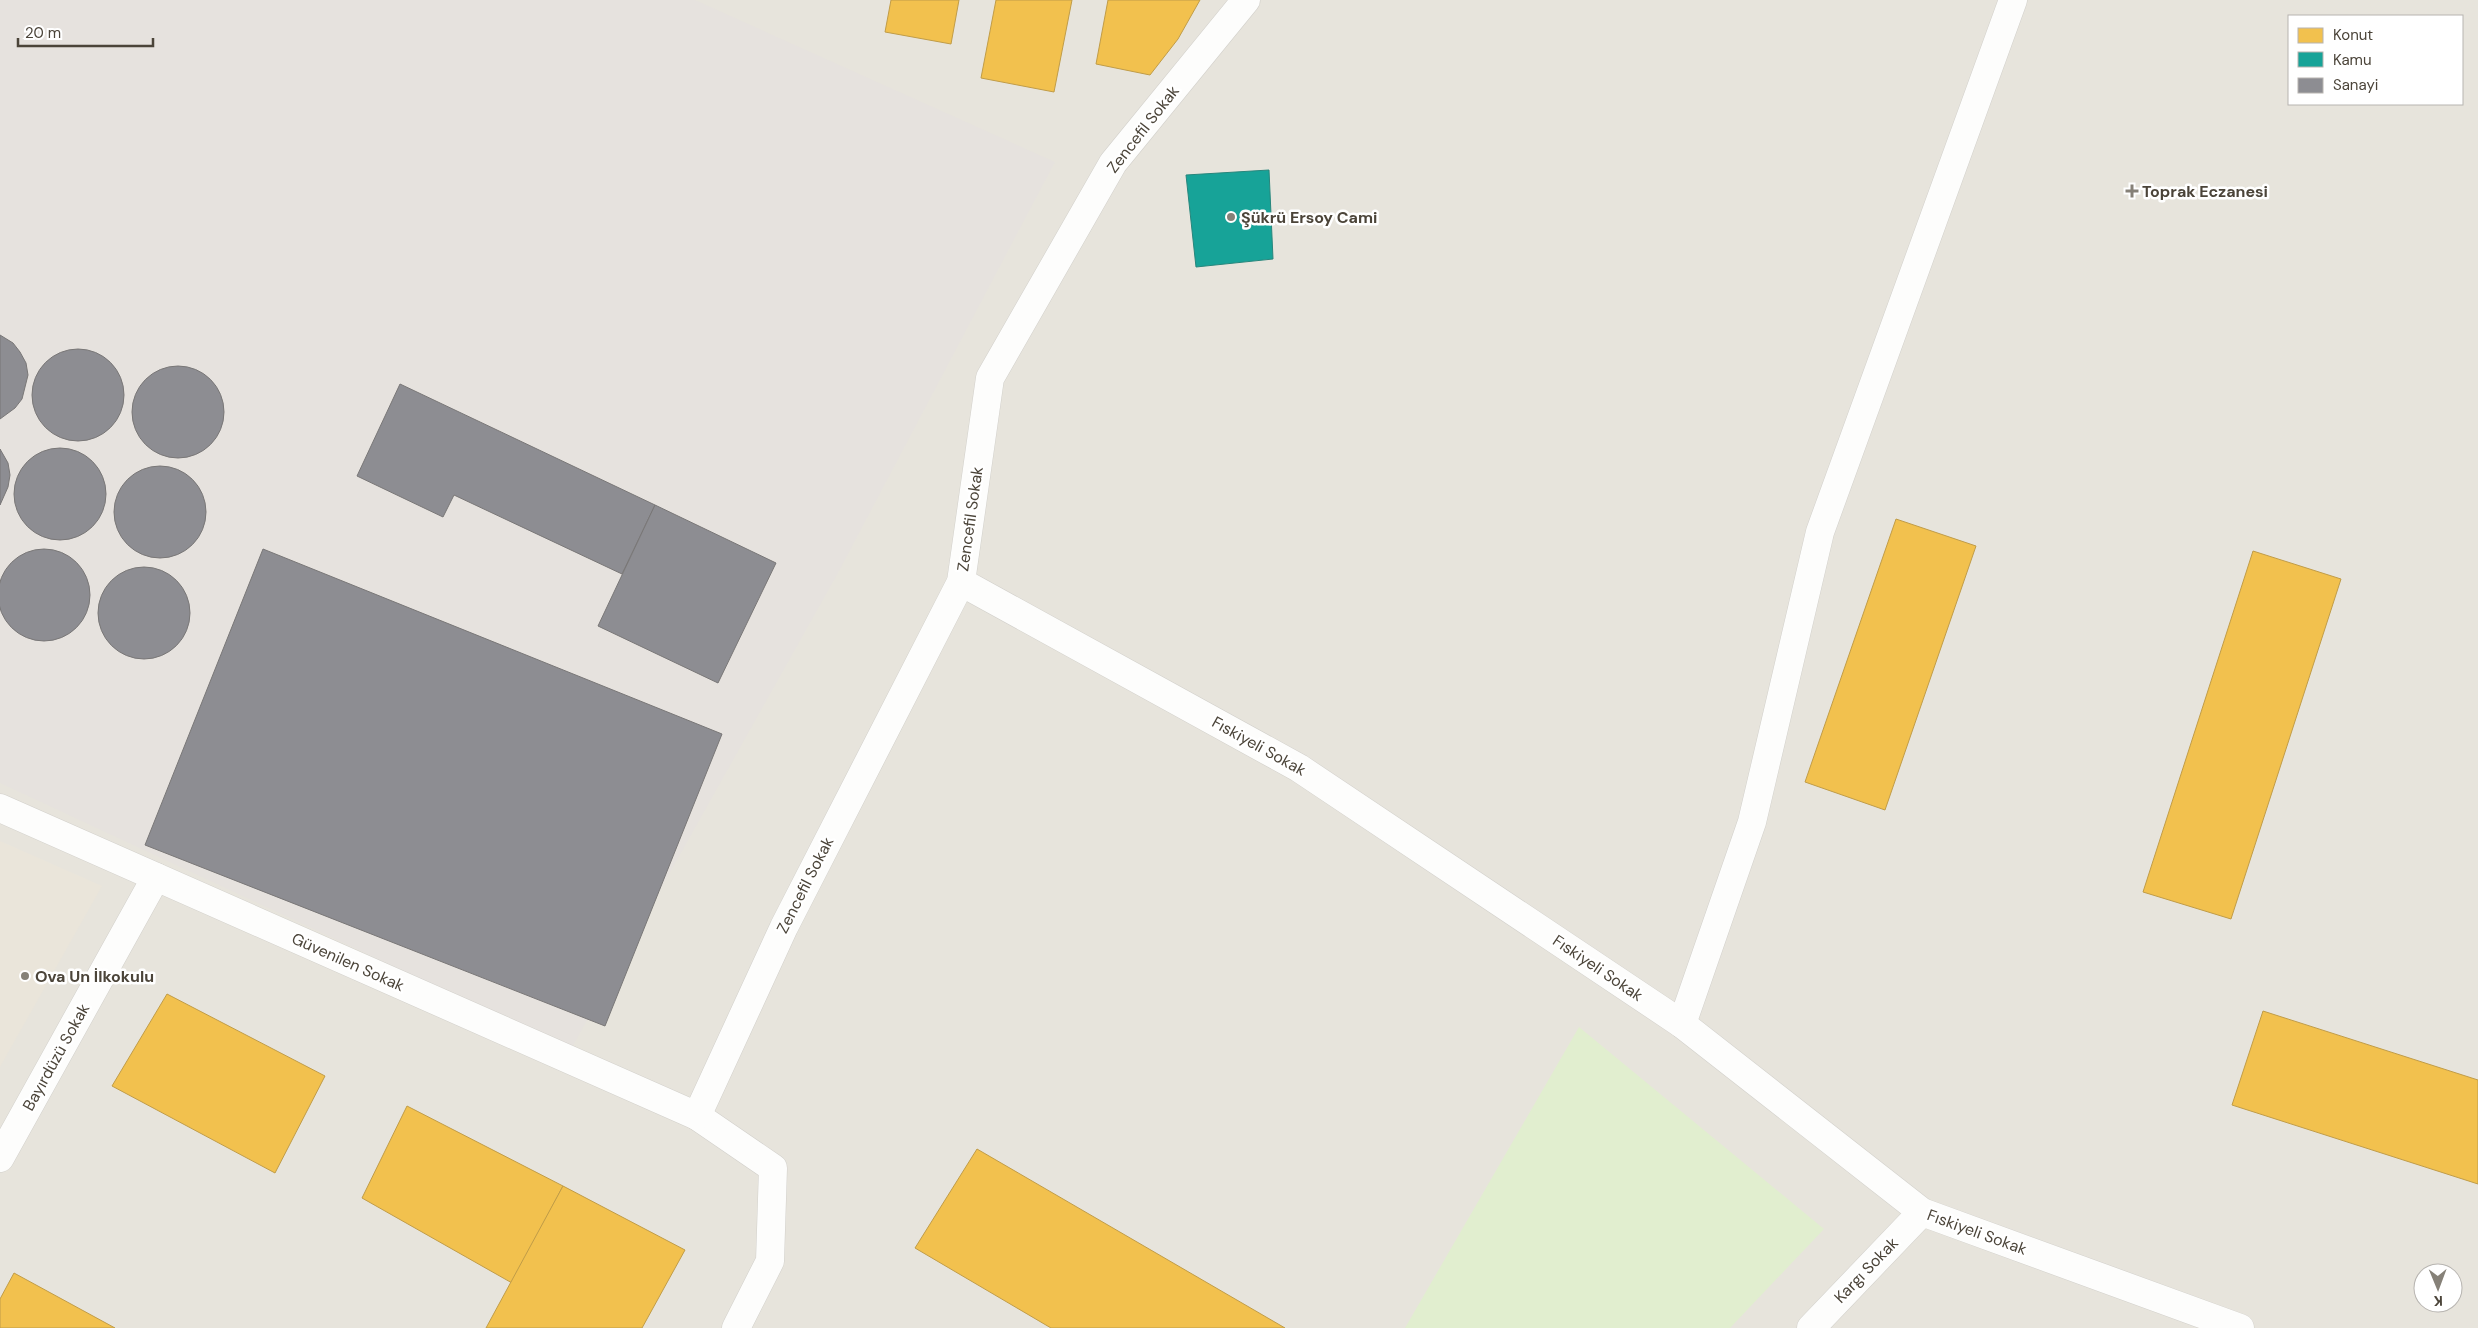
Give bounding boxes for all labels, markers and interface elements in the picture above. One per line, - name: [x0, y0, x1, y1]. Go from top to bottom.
- scale bar: [18, 15, 152, 47]
- legend: [2288, 15, 2463, 105]
- text: 20 m: [25, 23, 61, 43]
- text: Konut: [2333, 25, 2373, 45]
- text: Kamu: [2333, 50, 2372, 70]
- text: Sanayi: [2333, 75, 2378, 95]
- street label: Zencefil Sokak: [1102, 81, 1184, 177]
- place label: Toprak Eczanesi: [2142, 181, 2268, 202]
- marker: Toprak Eczanesi: [2126, 185, 2138, 197]
- place label: Şükrü Ersoy Cami: [1241, 207, 1377, 228]
- marker: Şükrü Ersoy Cami: [1225, 211, 1237, 223]
- street label: Zencefil Sokak: [952, 465, 988, 573]
- street label: Fıskiyeli Sokak: [1208, 711, 1310, 781]
- street label: Zencefil Sokak: [772, 833, 838, 937]
- street label: Güvenilen Sokak: [288, 928, 408, 996]
- street label: Fıskiyeli Sokak: [1549, 930, 1647, 1006]
- place label: Ova Un İlkokulu: [35, 966, 154, 987]
- marker: Ova Un İlkokulu: [19, 970, 31, 982]
- street label: Bayırdüzü Sokak: [18, 1000, 94, 1114]
- street label: Fıskiyeli Sokak: [1924, 1204, 2030, 1260]
- street label: Kargı Sokak: [1829, 1233, 1903, 1307]
- north arrow: [2413, 1263, 2463, 1313]
- text: K: [2433, 1292, 2443, 1310]

